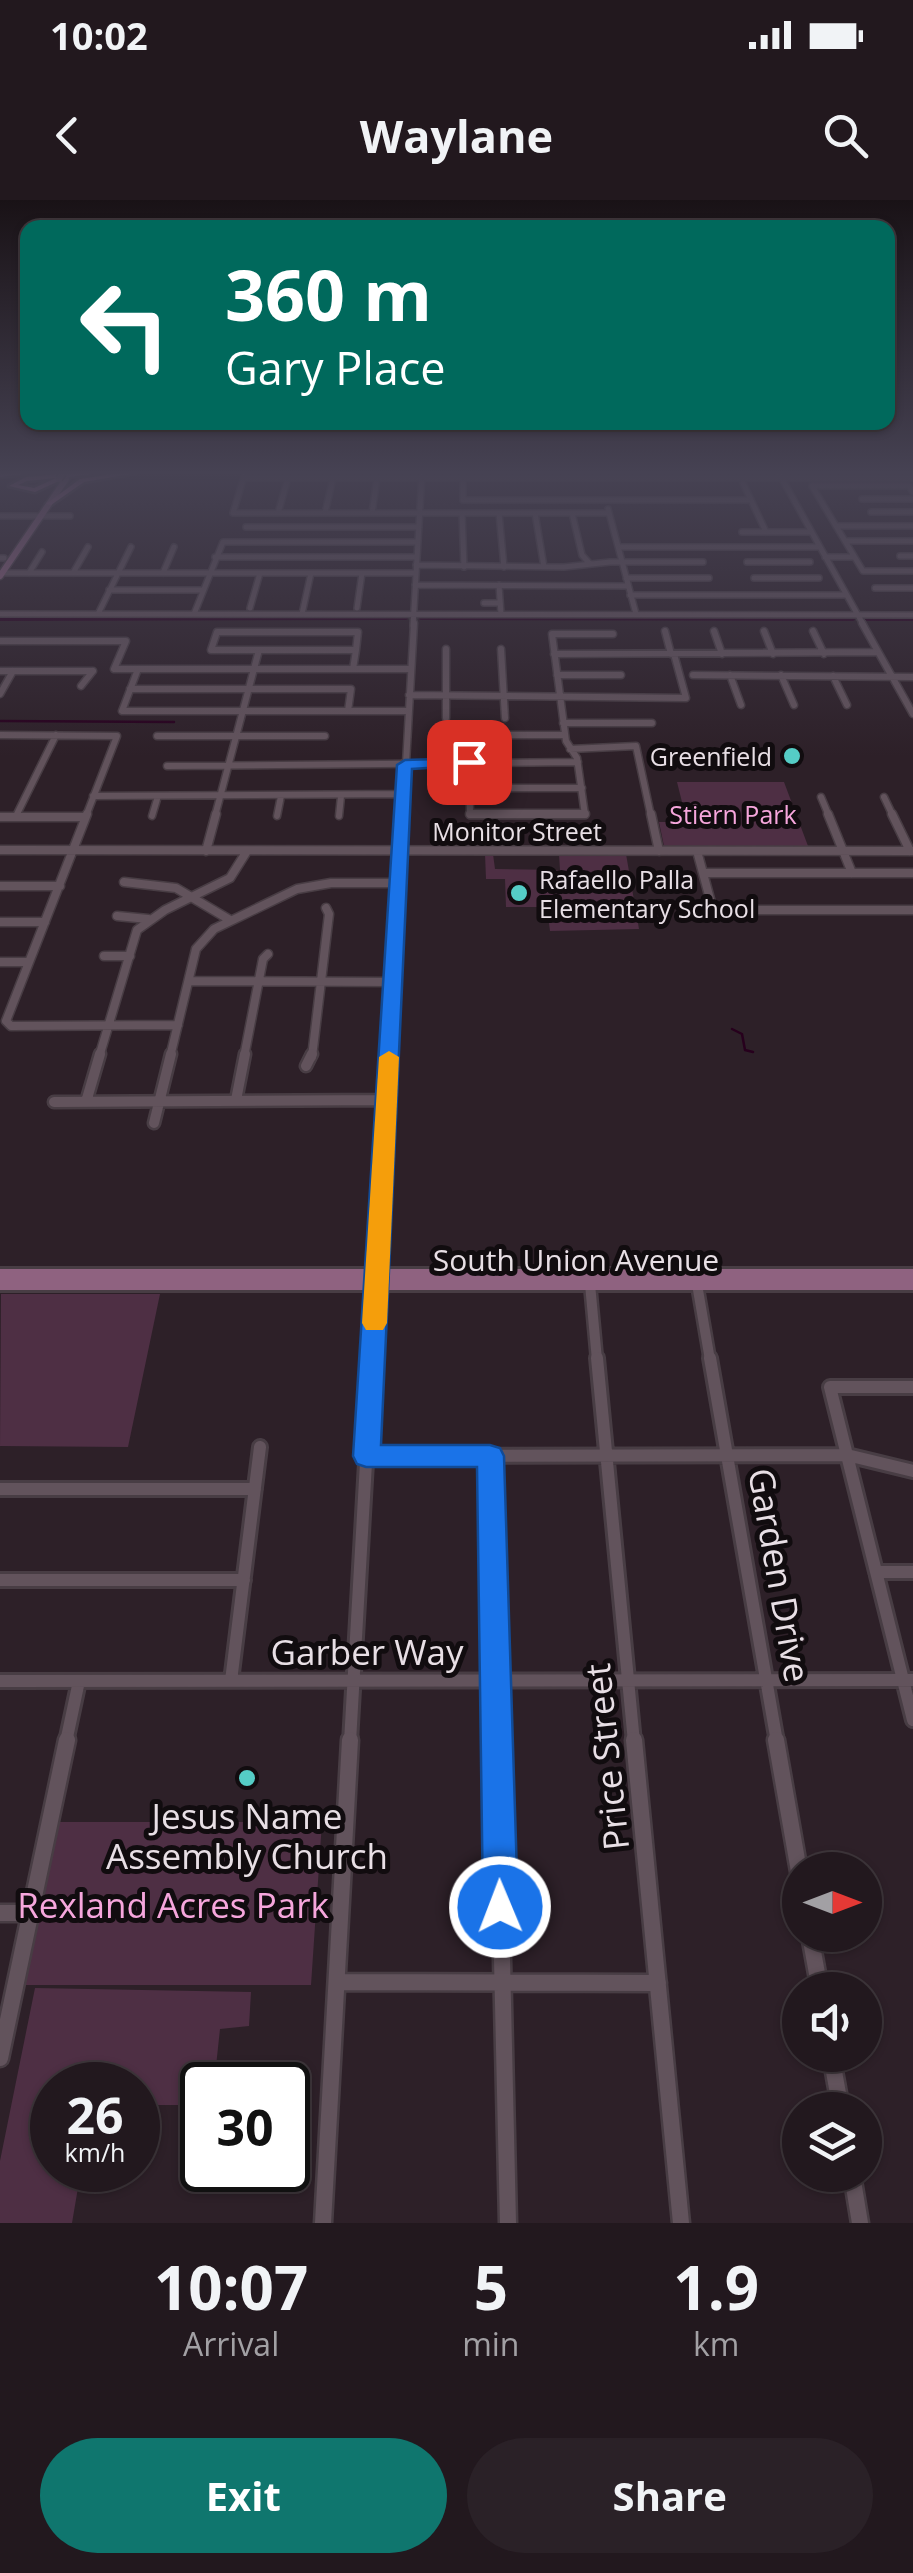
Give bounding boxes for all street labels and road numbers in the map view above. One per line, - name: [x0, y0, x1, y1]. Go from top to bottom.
- street label: Monitor Street: [432, 814, 602, 848]
- street label: South Union Avenue: [433, 1239, 719, 1280]
- street label: Garden Drive: [738, 1464, 822, 1686]
- street label: Garber Way: [271, 1628, 464, 1675]
- street label: Price Street: [573, 1661, 639, 1853]

